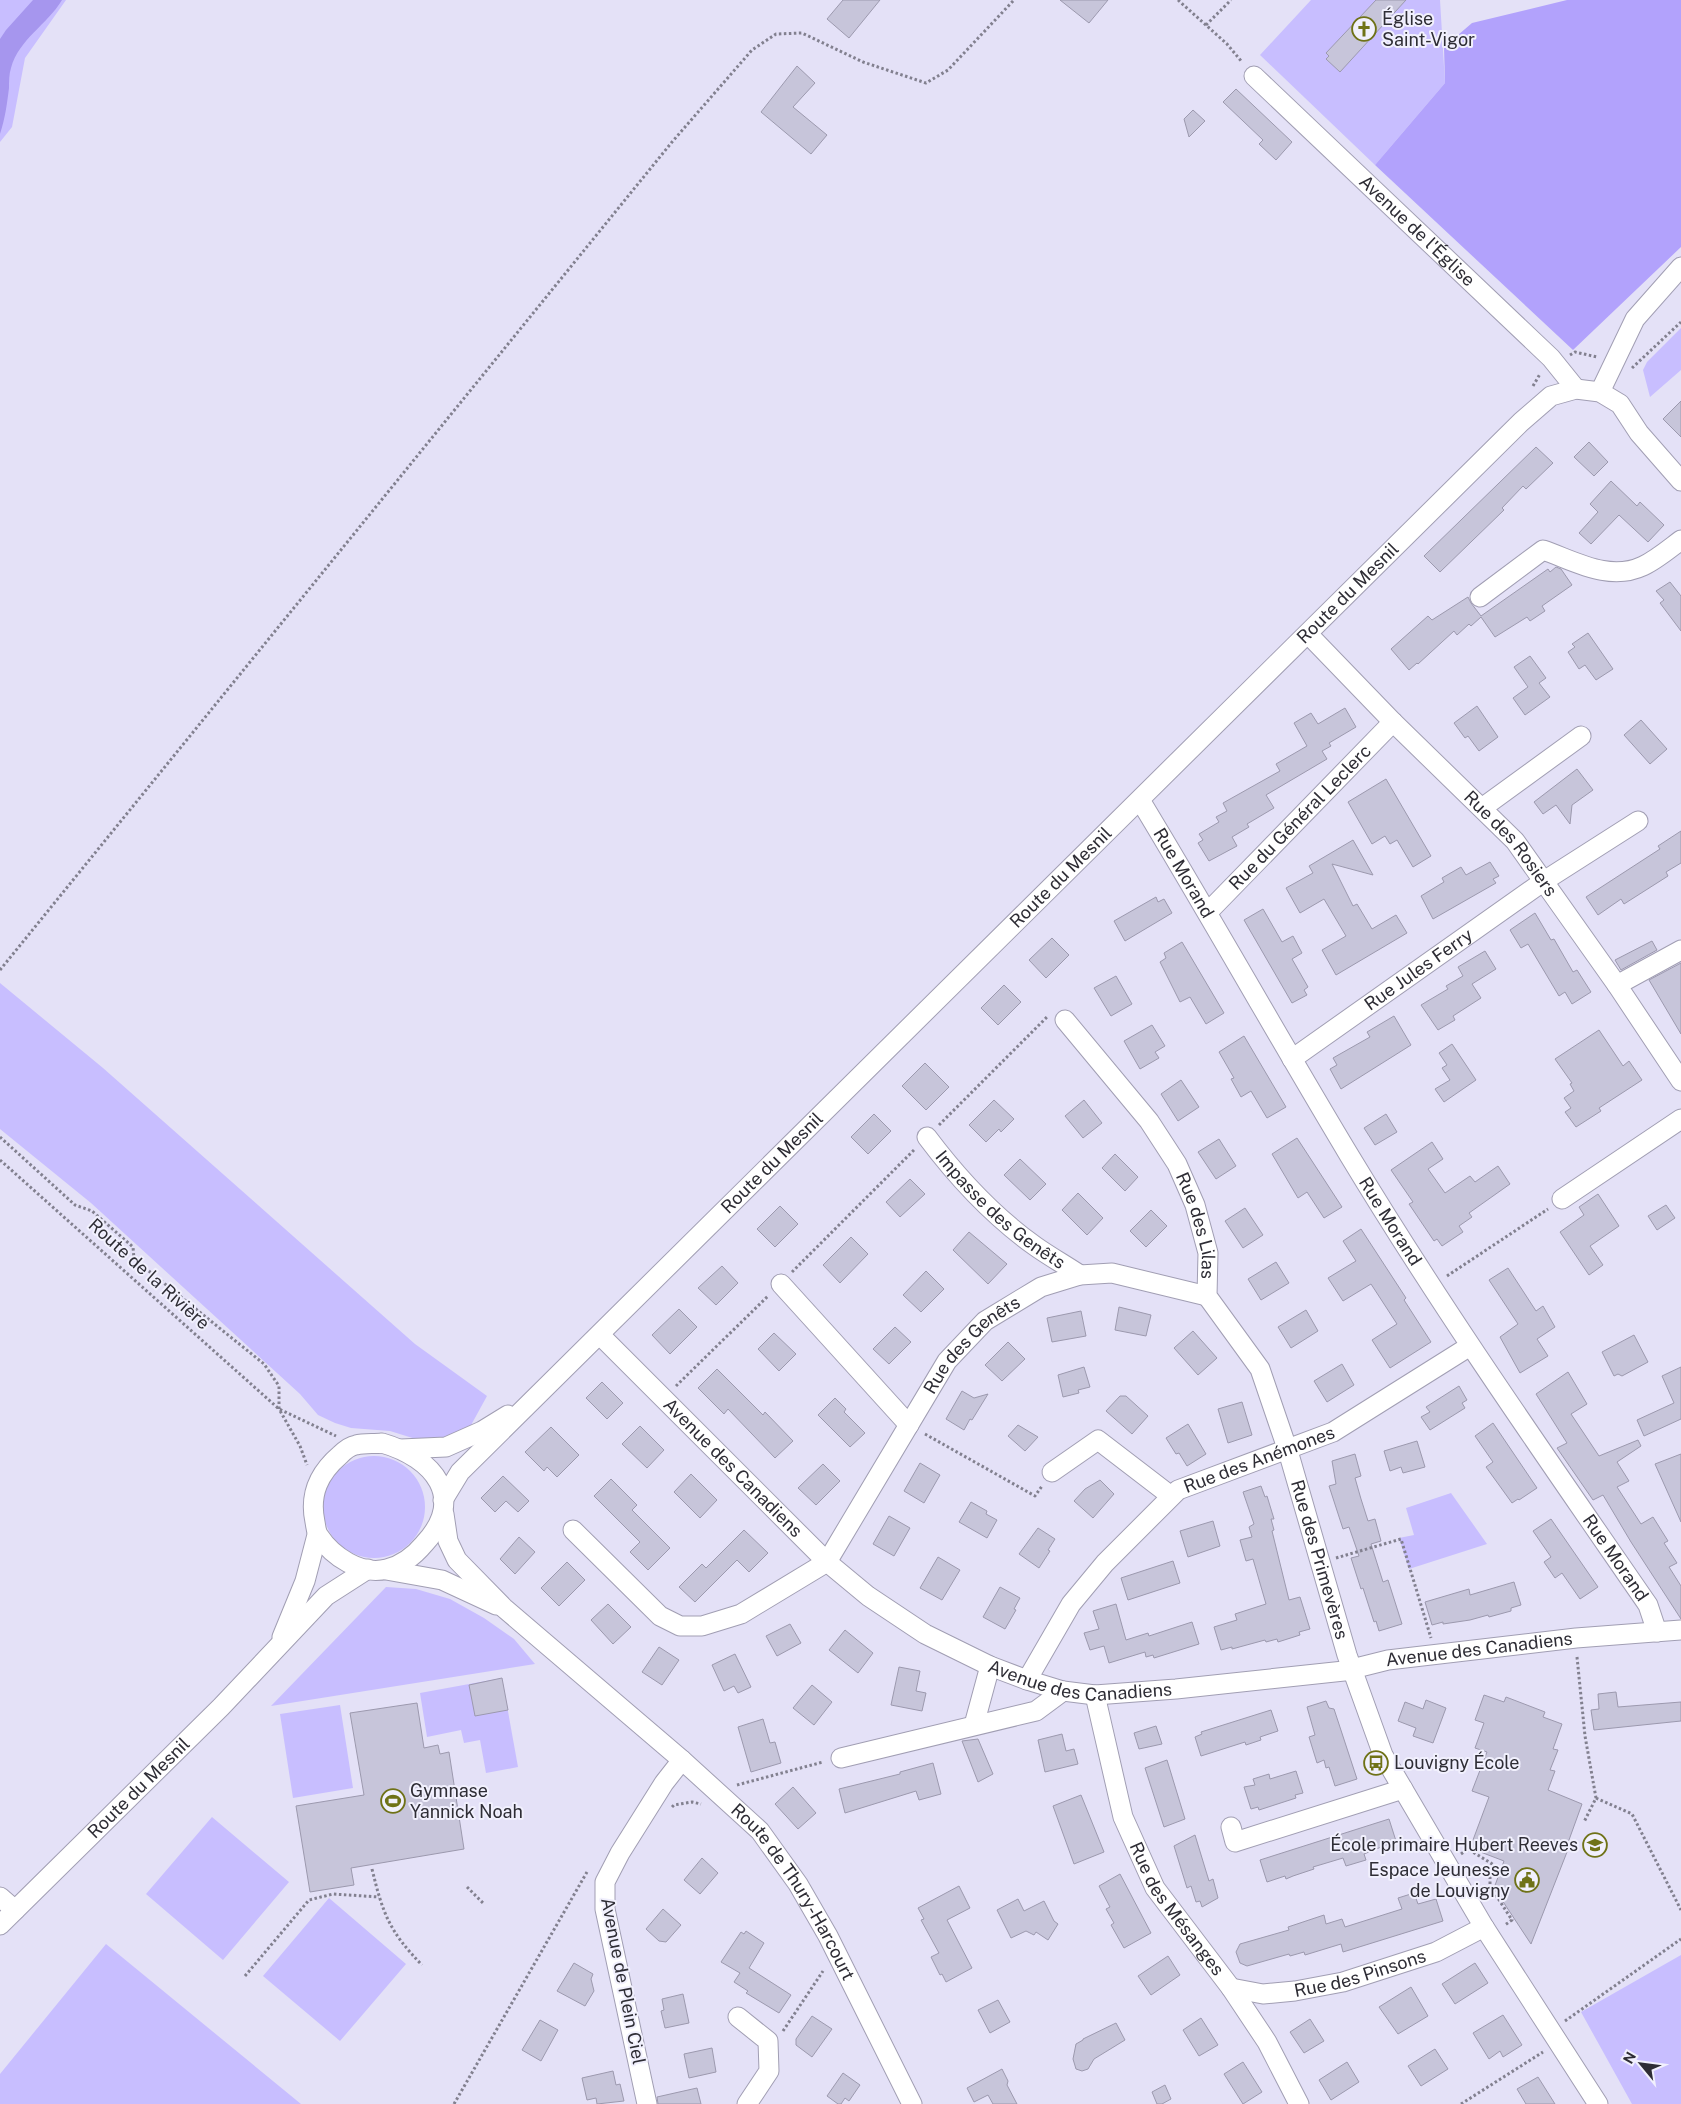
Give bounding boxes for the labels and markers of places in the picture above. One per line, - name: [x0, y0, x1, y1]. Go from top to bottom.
- place label: Église Saint-Vigor: [1382, 7, 1475, 50]
- church icon: Église Saint-Vigor: [1351, 16, 1377, 42]
- bus stop icon: Louvigny École: [1363, 1750, 1389, 1776]
- place label: Louvigny École: [1394, 1751, 1520, 1773]
- place label: Gymnase Yannick Noah: [410, 1780, 523, 1822]
- sports icon: Gymnase Yannick Noah: [380, 1788, 406, 1814]
- school or university icon: École primaire Hubert Reeves: [1582, 1832, 1608, 1858]
- place label: École primaire Hubert Reeves: [1330, 1833, 1578, 1855]
- place label: Espace Jeunesse de Louvigny: [1369, 1859, 1510, 1901]
- public building icon: Espace Jeunesse de Louvigny: [1514, 1867, 1540, 1893]

